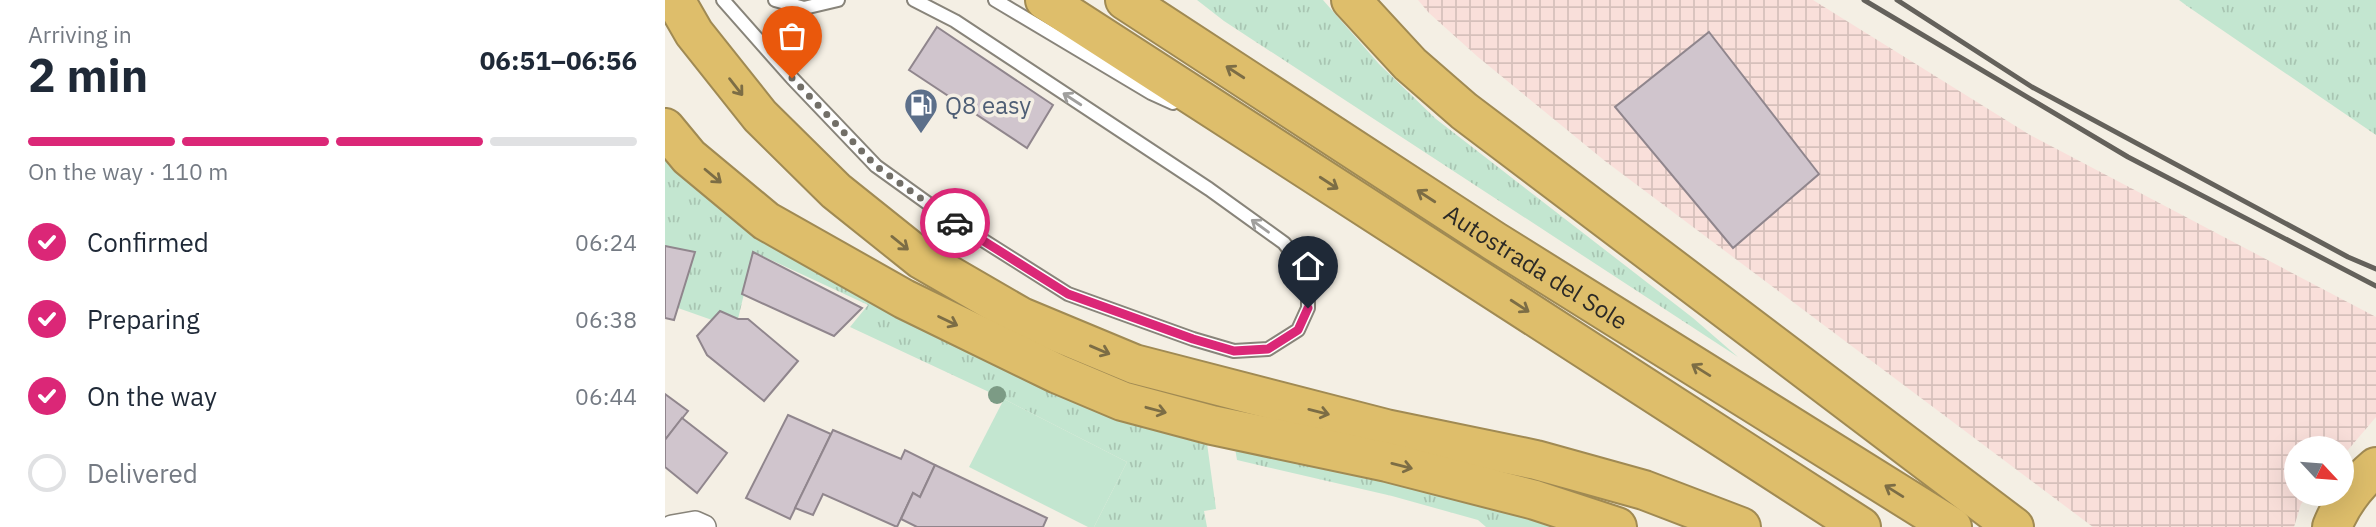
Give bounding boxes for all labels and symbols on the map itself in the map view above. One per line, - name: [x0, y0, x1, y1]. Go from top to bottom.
- pin: [762, 6, 822, 78]
- one-way arrow: [1226, 65, 1245, 79]
- one-way arrow: [728, 77, 744, 95]
- fuel station icon: Q8 easy: [902, 86, 940, 135]
- place label: Q8 easy: [945, 89, 1031, 121]
- one-way arrow: [1063, 92, 1082, 106]
- one-way arrow: [704, 168, 722, 184]
- one-way arrow: [1318, 176, 1338, 190]
- courier: [920, 188, 990, 258]
- one-way arrow: [1416, 189, 1436, 203]
- street label: Autostrada del Sole: [1438, 197, 1634, 337]
- one-way arrow: [1251, 219, 1270, 233]
- one-way arrow: [891, 235, 909, 251]
- pin: [1278, 236, 1338, 308]
- one-way arrow: [1509, 300, 1529, 314]
- one-way arrow: [937, 314, 958, 328]
- one-way arrow: [1089, 344, 1110, 357]
- one-way arrow: [1691, 363, 1711, 377]
- one-way arrow: [1145, 404, 1167, 417]
- one-way arrow: [1307, 406, 1330, 419]
- north arrow: [2284, 436, 2354, 506]
- one-way arrow: [1391, 460, 1413, 473]
- one-way arrow: [1884, 483, 1904, 497]

